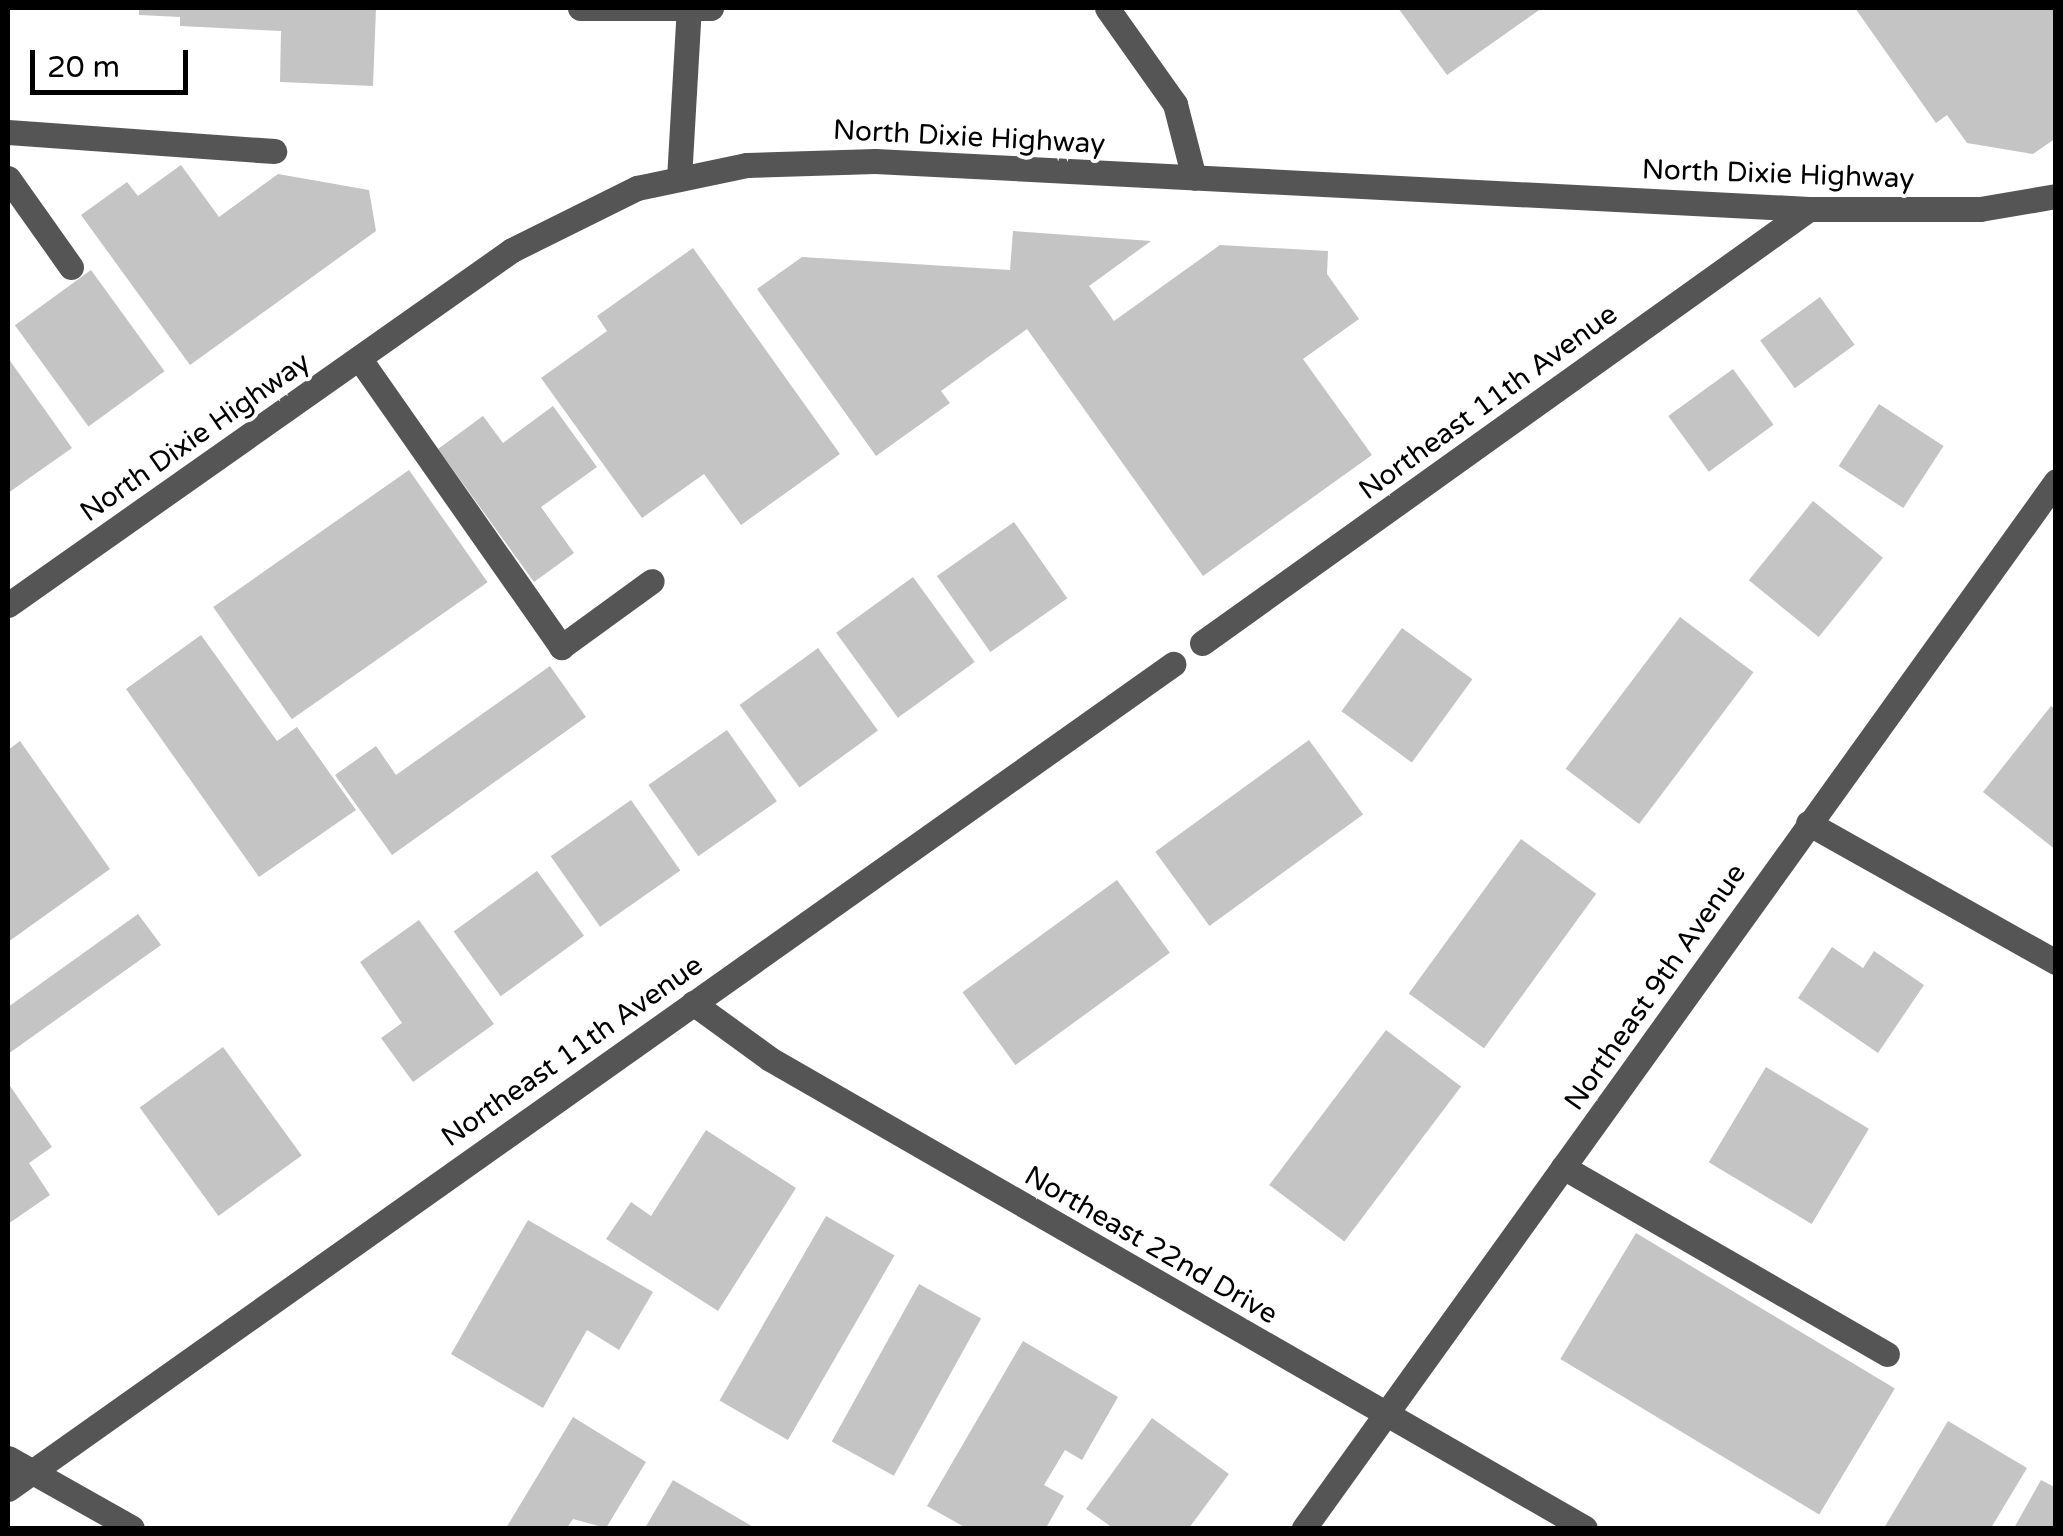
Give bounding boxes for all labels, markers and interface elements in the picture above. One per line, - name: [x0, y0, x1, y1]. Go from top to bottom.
- scale bar: [35, 30, 192, 92]
- text: 20 m: [47, 49, 120, 86]
- street label: North Dixie Highway: [832, 113, 1106, 161]
- street label: North Dixie Highway: [1641, 152, 1915, 196]
- street label: Northeast 11th Avenue: [1352, 297, 1624, 507]
- street label: North Dixie Highway: [74, 345, 316, 529]
- street label: Northeast 9th Avenue: [1557, 857, 1753, 1117]
- street label: Northeast 11th Avenue: [435, 948, 709, 1154]
- street label: Northeast 22nd Drive: [1018, 1159, 1284, 1331]

